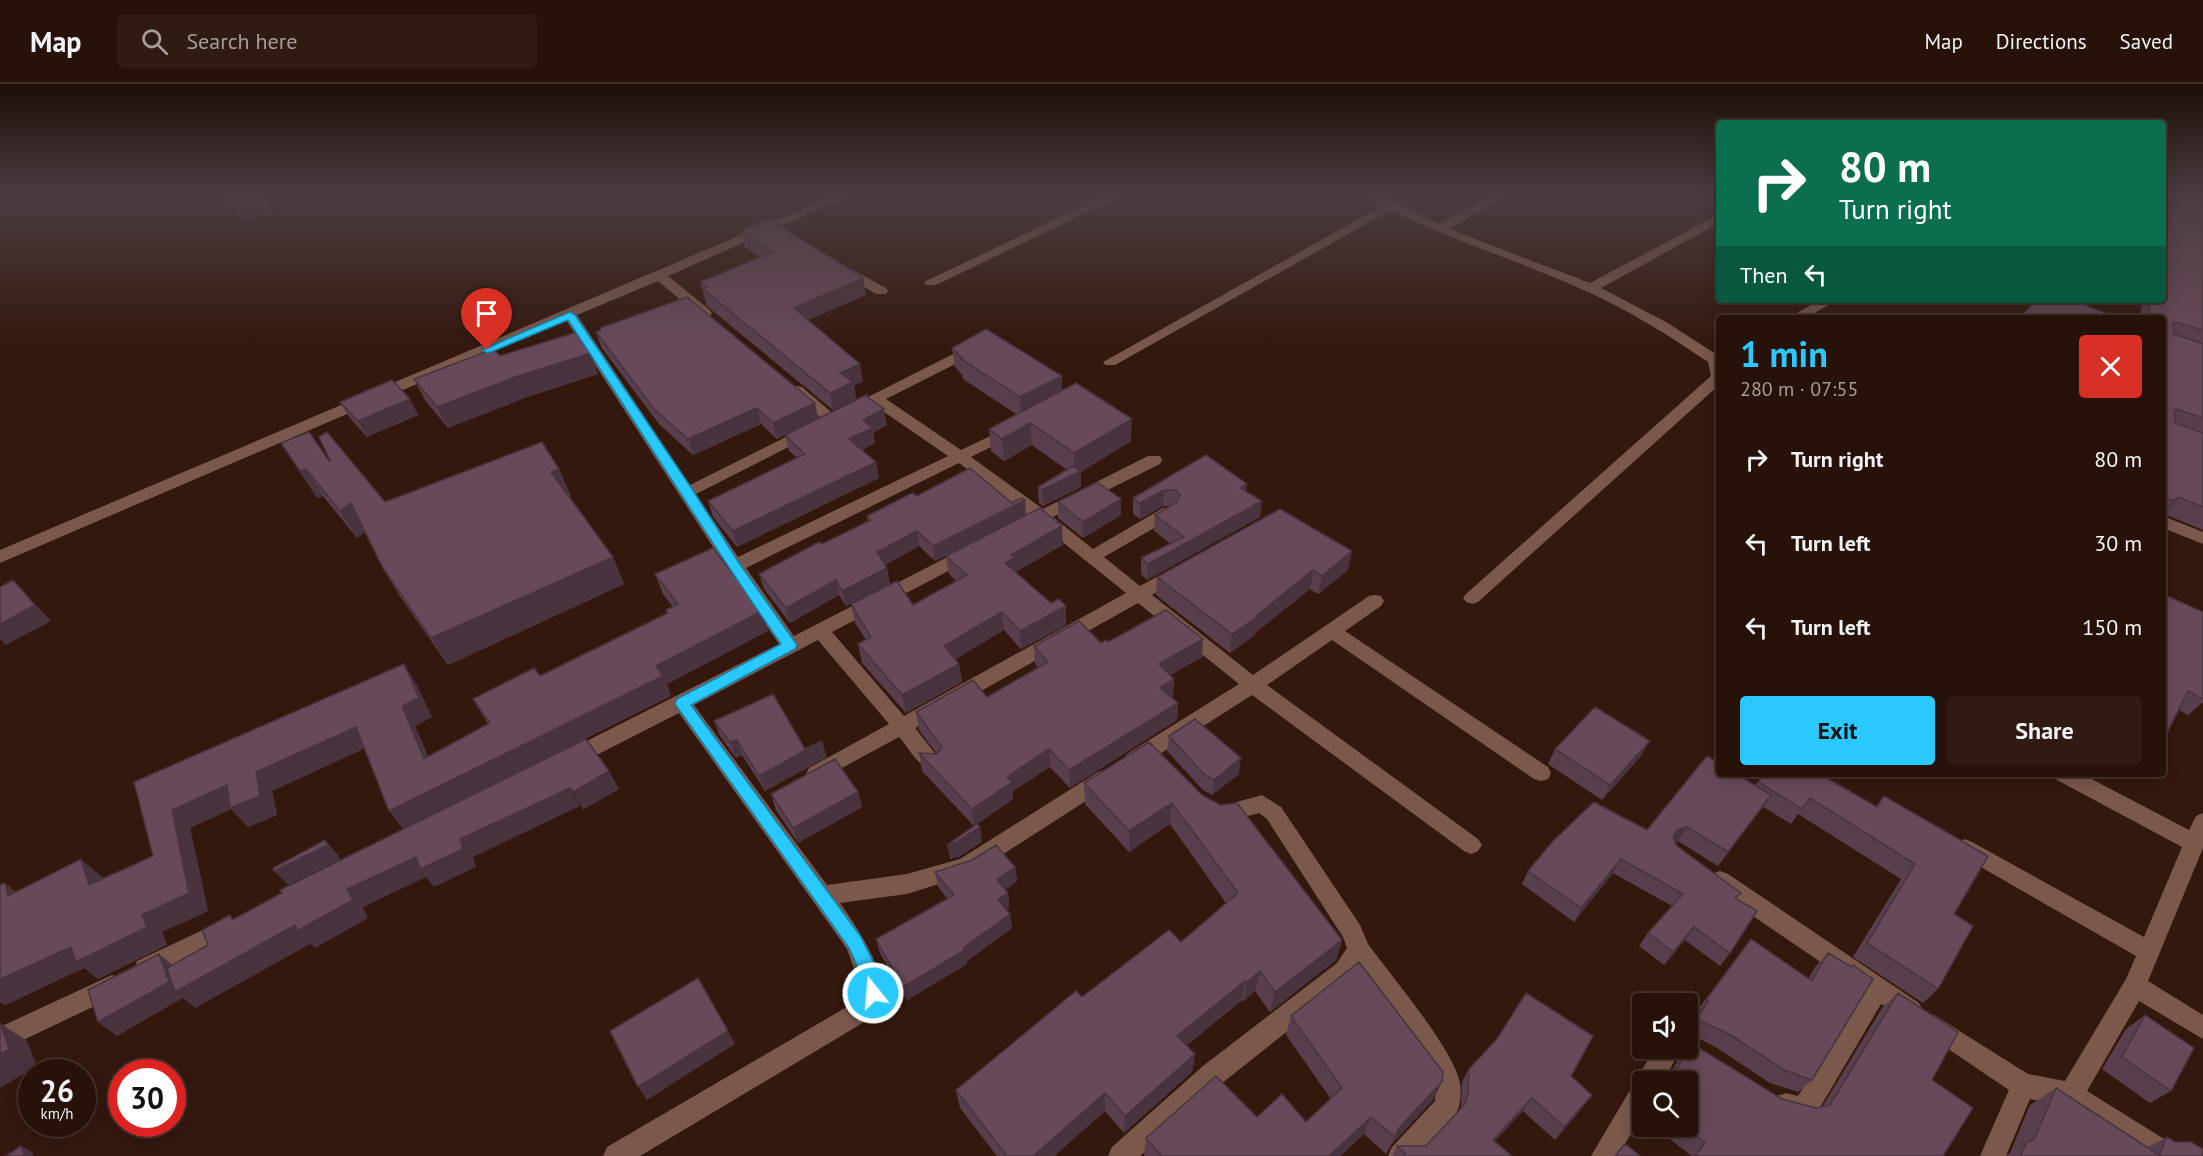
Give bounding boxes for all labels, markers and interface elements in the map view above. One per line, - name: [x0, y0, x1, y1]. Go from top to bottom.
- search box: [117, 14, 537, 68]
- text: Map: [30, 23, 81, 60]
- icon: search: [138, 25, 171, 58]
- text: Search here: [186, 27, 297, 55]
- text: Map: [1924, 28, 1963, 55]
- text: Directions: [1996, 28, 2087, 55]
- text: Saved: [2120, 28, 2173, 55]
- text: 80 m: [1839, 139, 1931, 194]
- icon: right: [1740, 144, 1818, 222]
- text: Turn right: [1839, 192, 1952, 226]
- icon: left: [1799, 258, 1832, 291]
- text: Then: [1740, 261, 1787, 289]
- pin: [461, 288, 512, 350]
- icon: arrive: [470, 297, 503, 330]
- text: 1 min: [1740, 330, 1828, 377]
- button: close: [2079, 335, 2142, 398]
- text: 280 m · 07:55: [1740, 376, 1858, 402]
- icon: right: [1740, 443, 1773, 476]
- text: Turn right: [1791, 445, 1883, 473]
- text: 80 m: [2094, 445, 2142, 473]
- icon: left: [1740, 527, 1773, 560]
- text: Turn left: [1791, 529, 1871, 557]
- text: 30 m: [2094, 529, 2142, 557]
- icon: left: [1740, 611, 1773, 644]
- text: Turn left: [1791, 613, 1871, 641]
- text: 150 m: [2082, 613, 2142, 641]
- button: Exit: [1740, 696, 1935, 765]
- button: Share: [1947, 696, 2142, 765]
- position arrow: [841, 961, 905, 1025]
- map controls: [1632, 993, 1698, 1137]
- button: sound: [1632, 993, 1698, 1059]
- speed limit sign: 30: [108, 1059, 186, 1137]
- text: 26: [40, 1071, 74, 1110]
- button: search: [1632, 1071, 1698, 1137]
- text: km/h: [41, 1104, 73, 1123]

